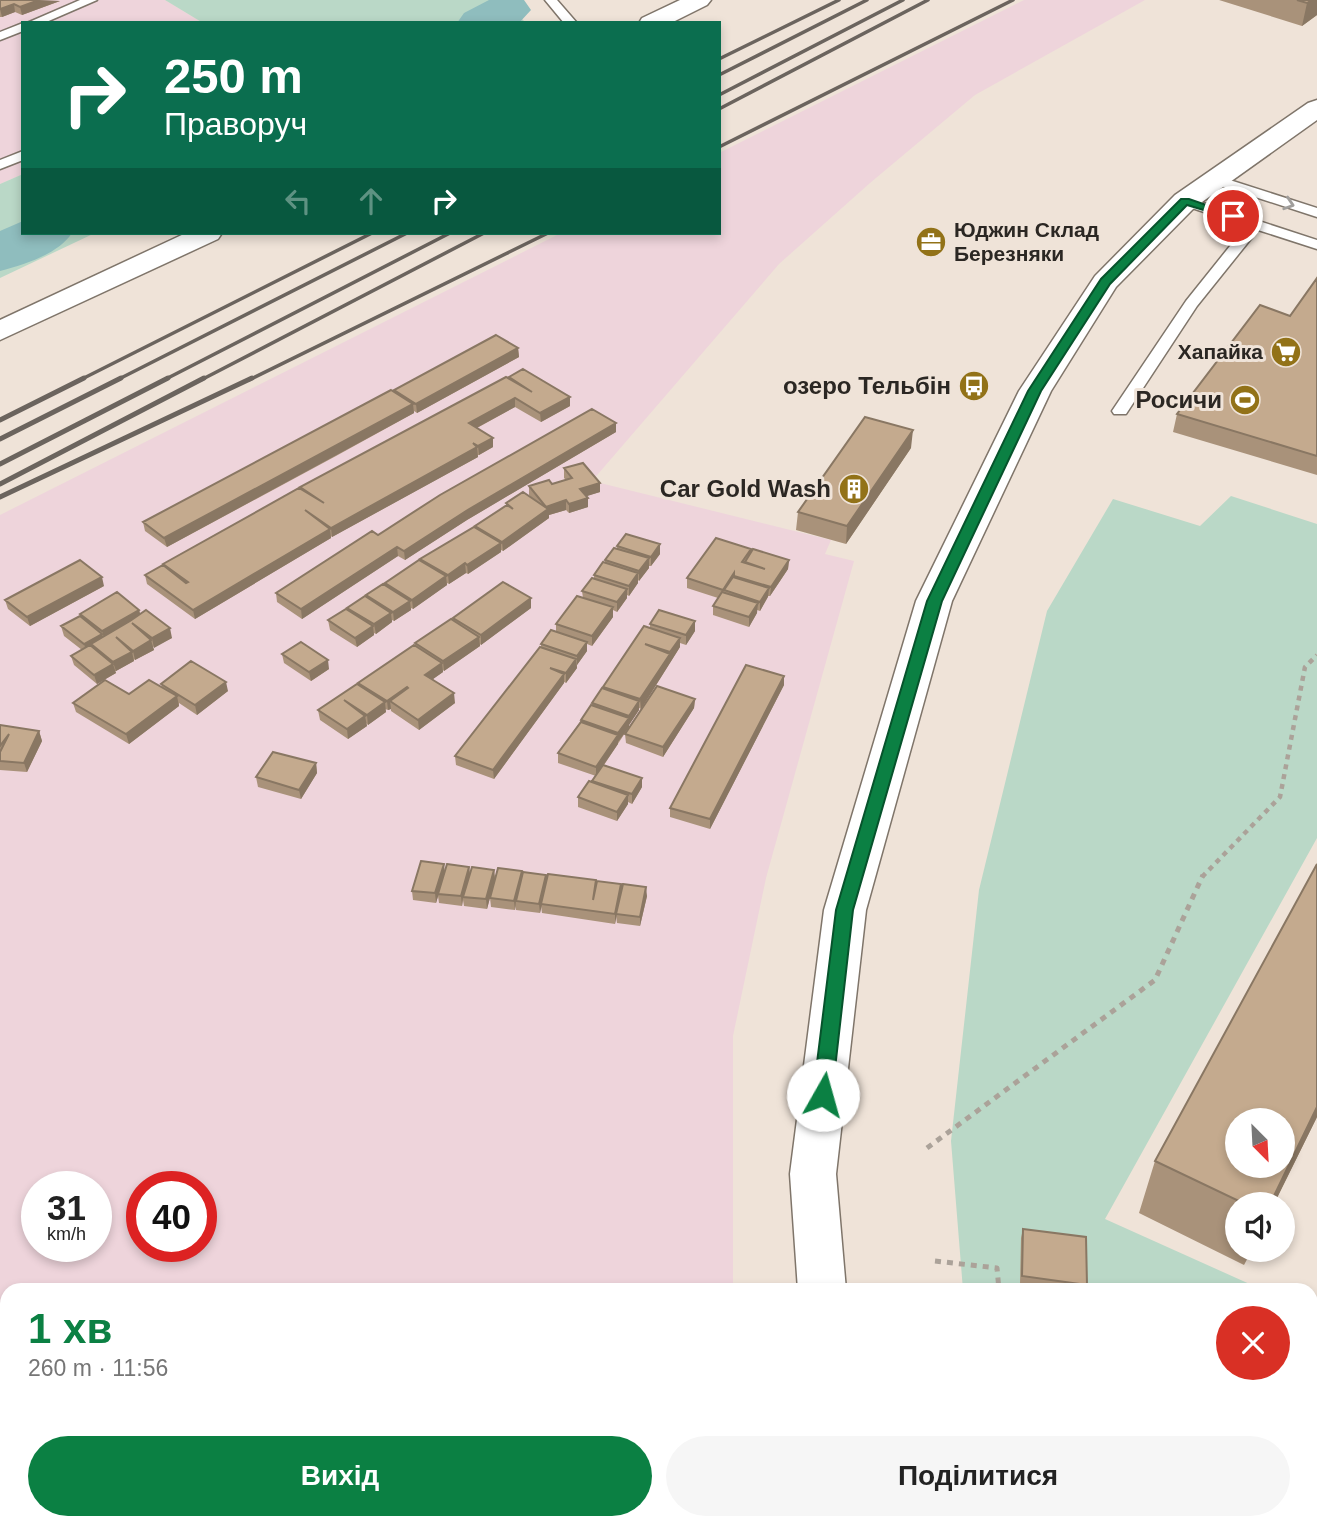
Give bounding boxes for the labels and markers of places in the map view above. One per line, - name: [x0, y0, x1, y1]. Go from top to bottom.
- pin: [1203, 186, 1263, 246]
- place label: Юджин Склад Березняки: [954, 218, 1099, 265]
- office icon: Юджин Склад Березняки: [914, 225, 948, 259]
- supermarket icon: Хапайка: [1269, 335, 1303, 369]
- place label: Хапайка: [1178, 340, 1263, 363]
- bus stop icon: озеро Тельбін: [957, 369, 991, 403]
- place label: озеро Тельбін: [783, 372, 951, 399]
- sports icon: Росичи: [1228, 383, 1262, 417]
- place label: Росичи: [1135, 386, 1222, 413]
- building icon: Car Gold Wash: [837, 472, 871, 506]
- place label: Car Gold Wash: [660, 475, 831, 502]

